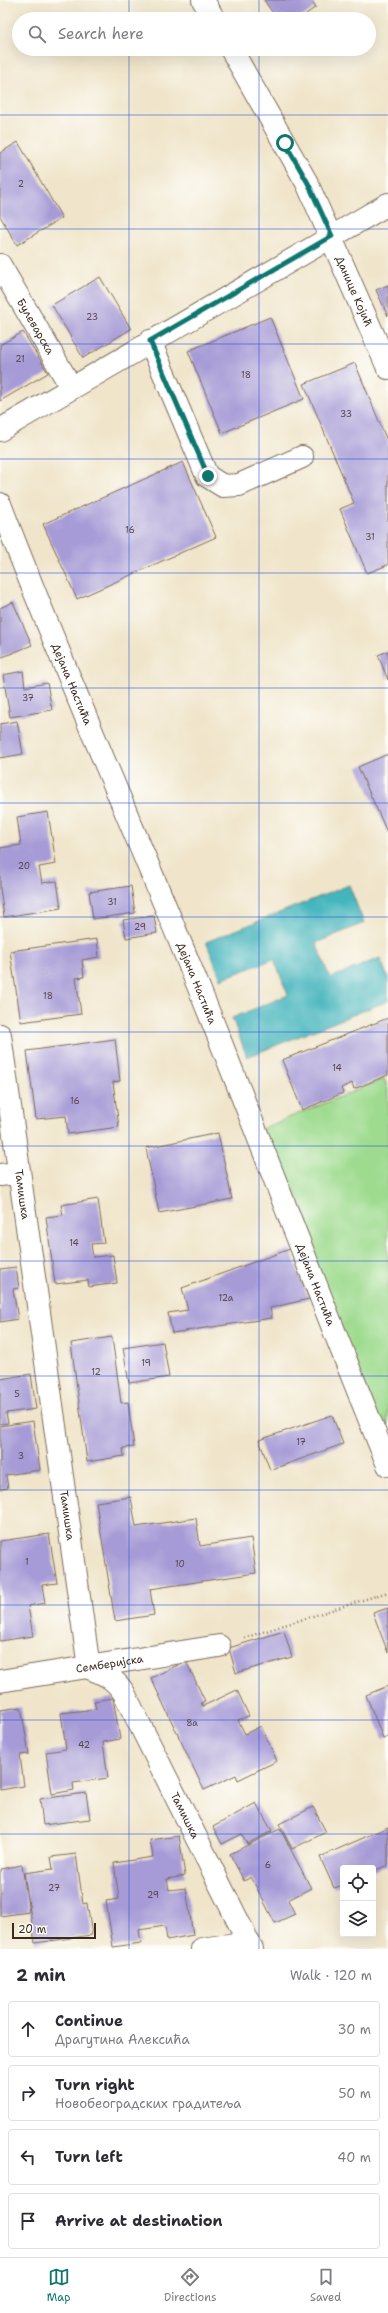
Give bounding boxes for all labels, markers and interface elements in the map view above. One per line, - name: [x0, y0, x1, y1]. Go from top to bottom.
- search box: [12, 12, 376, 56]
- icon: search: [26, 23, 48, 45]
- text: Search here: [58, 24, 144, 44]
- route start: [276, 134, 294, 152]
- house number: 2: [18, 178, 24, 190]
- street label: Данице Којић: [332, 254, 376, 329]
- street label: Булеварска: [13, 296, 58, 358]
- house number: 23: [86, 311, 98, 323]
- house number: 21: [15, 353, 25, 365]
- house number: 18: [241, 369, 251, 381]
- house number: 33: [340, 408, 352, 420]
- route end: [199, 467, 217, 485]
- house number: 16: [125, 524, 135, 536]
- house number: 31: [365, 531, 375, 543]
- street label: Дејана Настића: [48, 641, 95, 728]
- house number: 37: [22, 692, 34, 704]
- house number: 20: [18, 860, 30, 872]
- house number: 31: [107, 896, 117, 908]
- house number: 29: [134, 921, 146, 933]
- street label: Дејана Настића: [173, 940, 220, 1027]
- house number: 18: [43, 990, 53, 1002]
- house number: 14: [332, 1062, 342, 1074]
- house number: 16: [70, 1095, 80, 1107]
- street label: Тамишка: [11, 1169, 33, 1221]
- house number: 14: [69, 1237, 79, 1249]
- street label: Дејана Настића: [292, 1241, 338, 1328]
- house number: 12a: [219, 1292, 234, 1304]
- house number: 19: [141, 1357, 151, 1369]
- house number: 12: [91, 1366, 101, 1378]
- house number: 5: [14, 1388, 20, 1400]
- house number: 17: [296, 1436, 306, 1448]
- house number: 3: [18, 1450, 24, 1462]
- street label: Тамишка: [56, 1489, 78, 1541]
- house number: 1: [25, 1556, 29, 1568]
- house number: 10: [175, 1558, 185, 1570]
- street label: Семберијска: [75, 1651, 145, 1677]
- house number: 8a: [186, 1717, 198, 1729]
- house number: 42: [78, 1739, 90, 1751]
- street label: Тамишка: [167, 1790, 203, 1842]
- house number: 6: [265, 1859, 271, 1871]
- map controls: [340, 1865, 376, 1937]
- button: locate: [340, 1865, 376, 1901]
- house number: 27: [48, 1882, 60, 1894]
- house number: 29: [147, 1889, 159, 1901]
- button: layers: [340, 1901, 376, 1937]
- scale bar: [12, 1921, 96, 1940]
- text: 20 m: [18, 1922, 46, 1937]
- text: 2 min: [16, 1964, 66, 1986]
- text: Walk · 120 m: [290, 1967, 372, 1984]
- text: Continue: [55, 2011, 123, 2031]
- icon: ahead: [17, 2018, 39, 2040]
- text: 30 m: [337, 2021, 371, 2038]
- text: Драгутина Алексића: [55, 2031, 189, 2048]
- text: Turn right: [55, 2075, 135, 2095]
- icon: right: [17, 2082, 39, 2104]
- text: 50 m: [338, 2085, 371, 2102]
- text: Новобеоградских градитеља: [55, 2095, 241, 2112]
- icon: left: [17, 2146, 39, 2168]
- text: Turn left: [55, 2147, 123, 2167]
- text: 40 m: [337, 2149, 371, 2166]
- icon: arrive: [17, 2210, 39, 2232]
- text: Arrive at destination: [55, 2211, 223, 2231]
- tab: Map: [47, 2266, 70, 2305]
- tab: Directions: [164, 2266, 216, 2305]
- tab: Saved: [310, 2266, 341, 2305]

